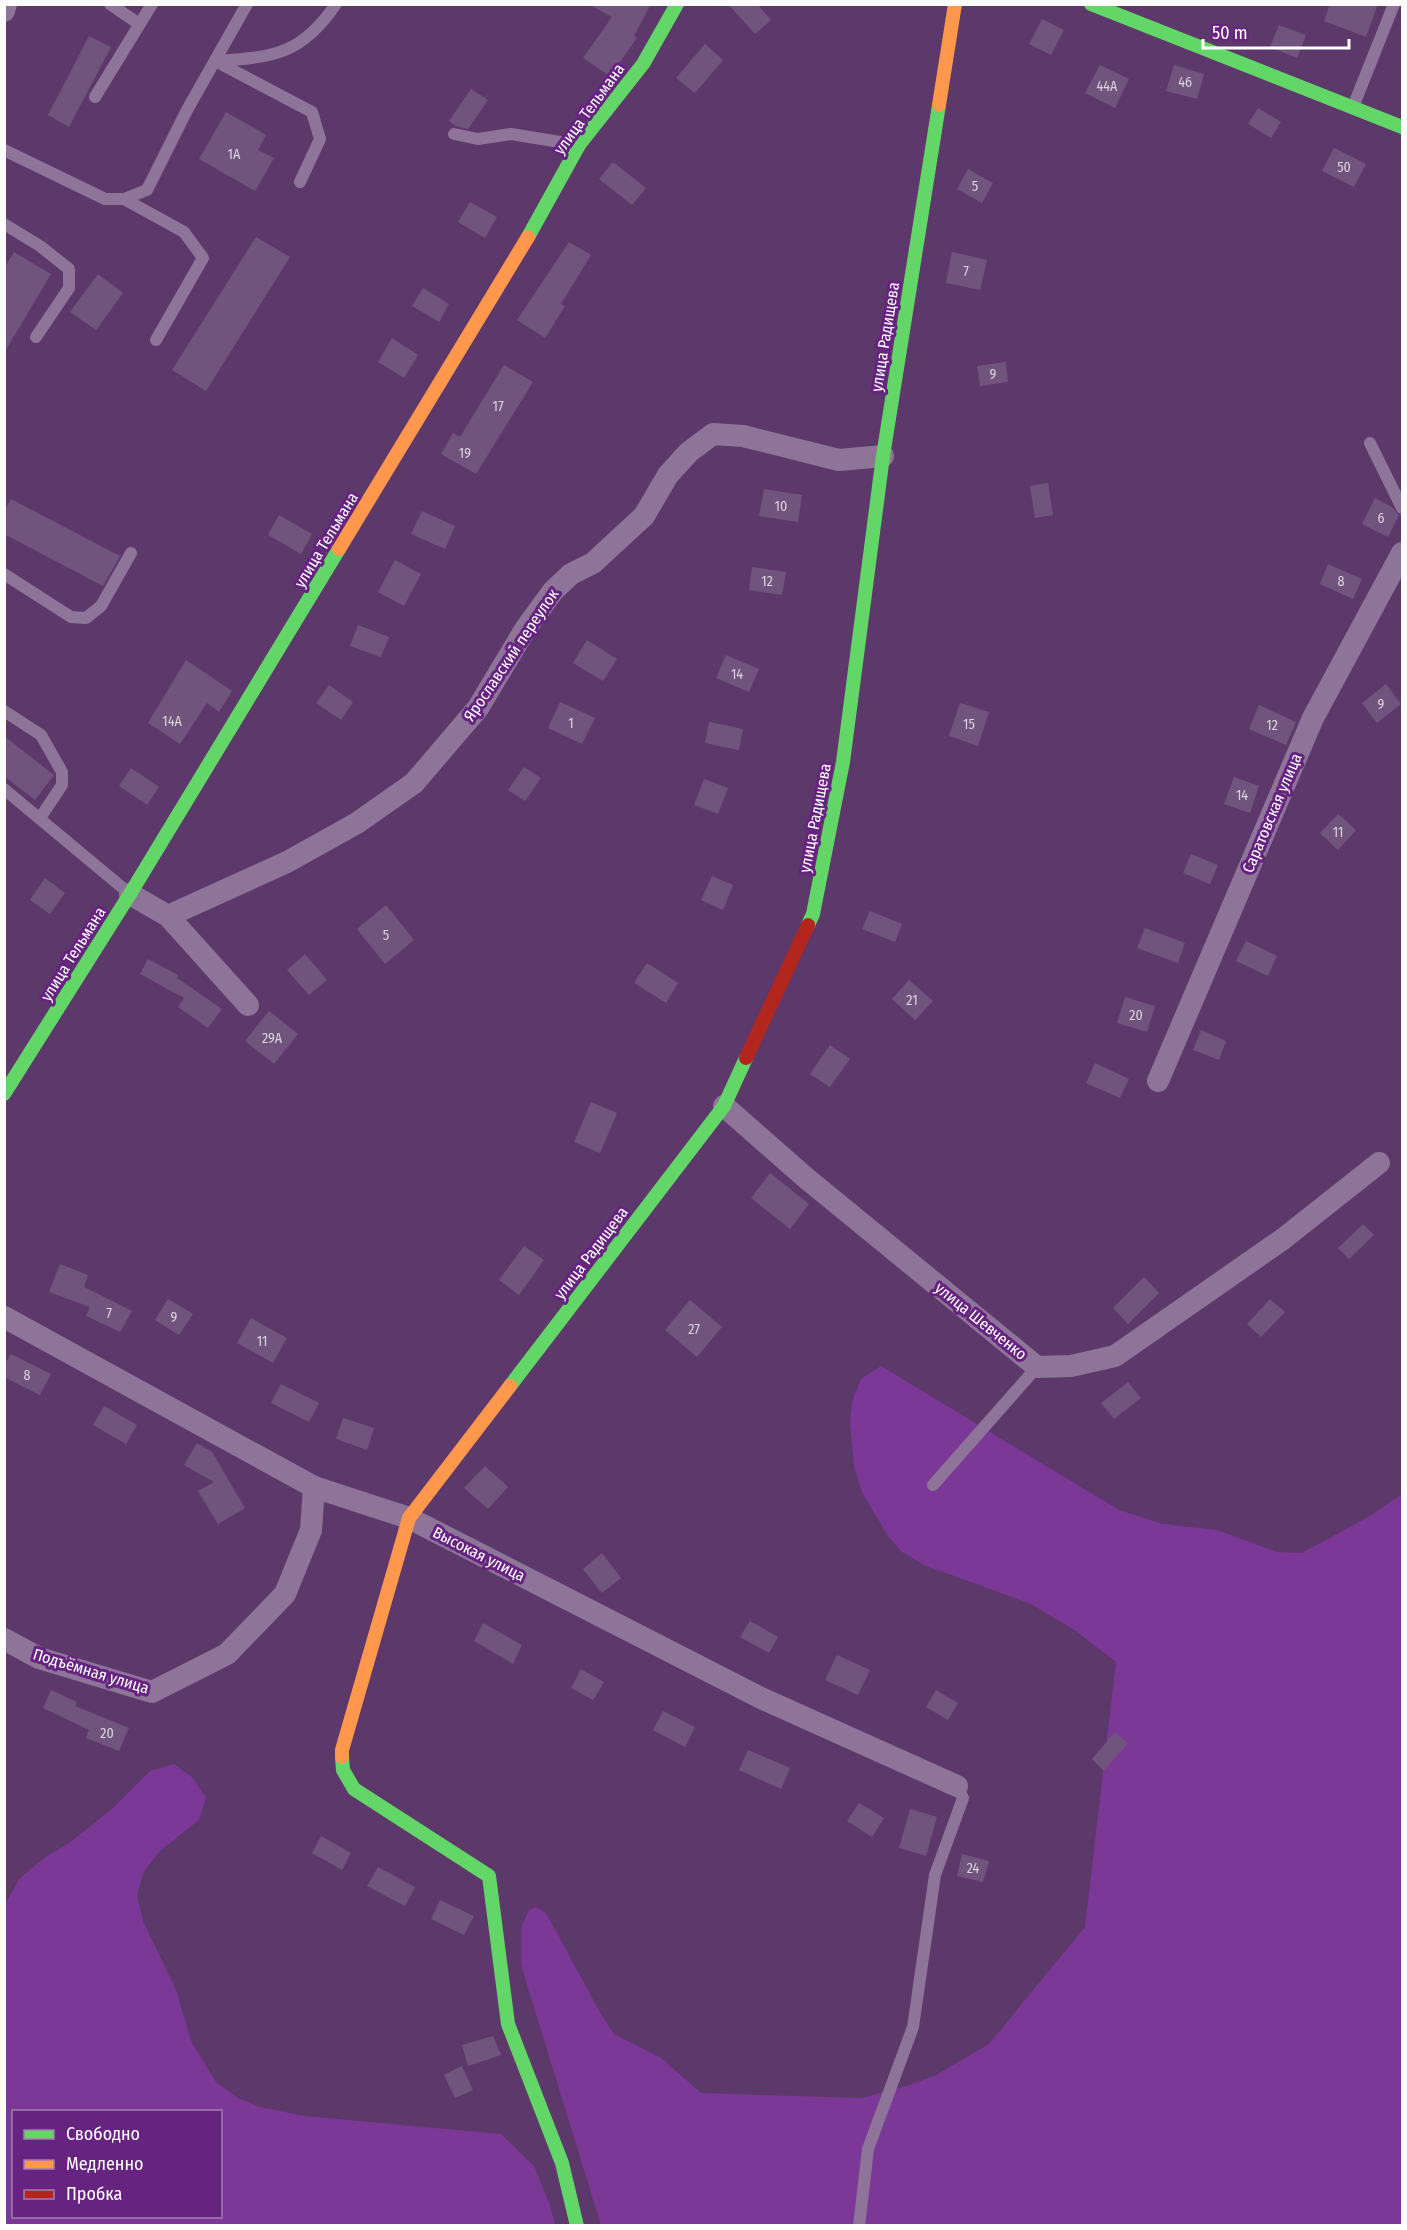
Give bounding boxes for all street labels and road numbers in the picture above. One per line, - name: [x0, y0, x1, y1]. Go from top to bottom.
- street label: улица Тельмана: [550, 60, 628, 158]
- street label: улица Радищева: [867, 281, 903, 393]
- street label: улица Тельмана: [290, 489, 362, 591]
- street label: Ярославский переулок: [460, 585, 563, 725]
- street label: Саратовская улица: [1238, 750, 1306, 876]
- street label: улица Радищева: [795, 762, 835, 874]
- street label: улица Тельмана: [36, 903, 110, 1005]
- street label: улица Радищева: [550, 1203, 632, 1303]
- street label: улица Шевченко: [931, 1278, 1031, 1364]
- street label: Высокая улица: [430, 1523, 529, 1586]
- street label: Подъёмная улица: [31, 1644, 151, 1698]

